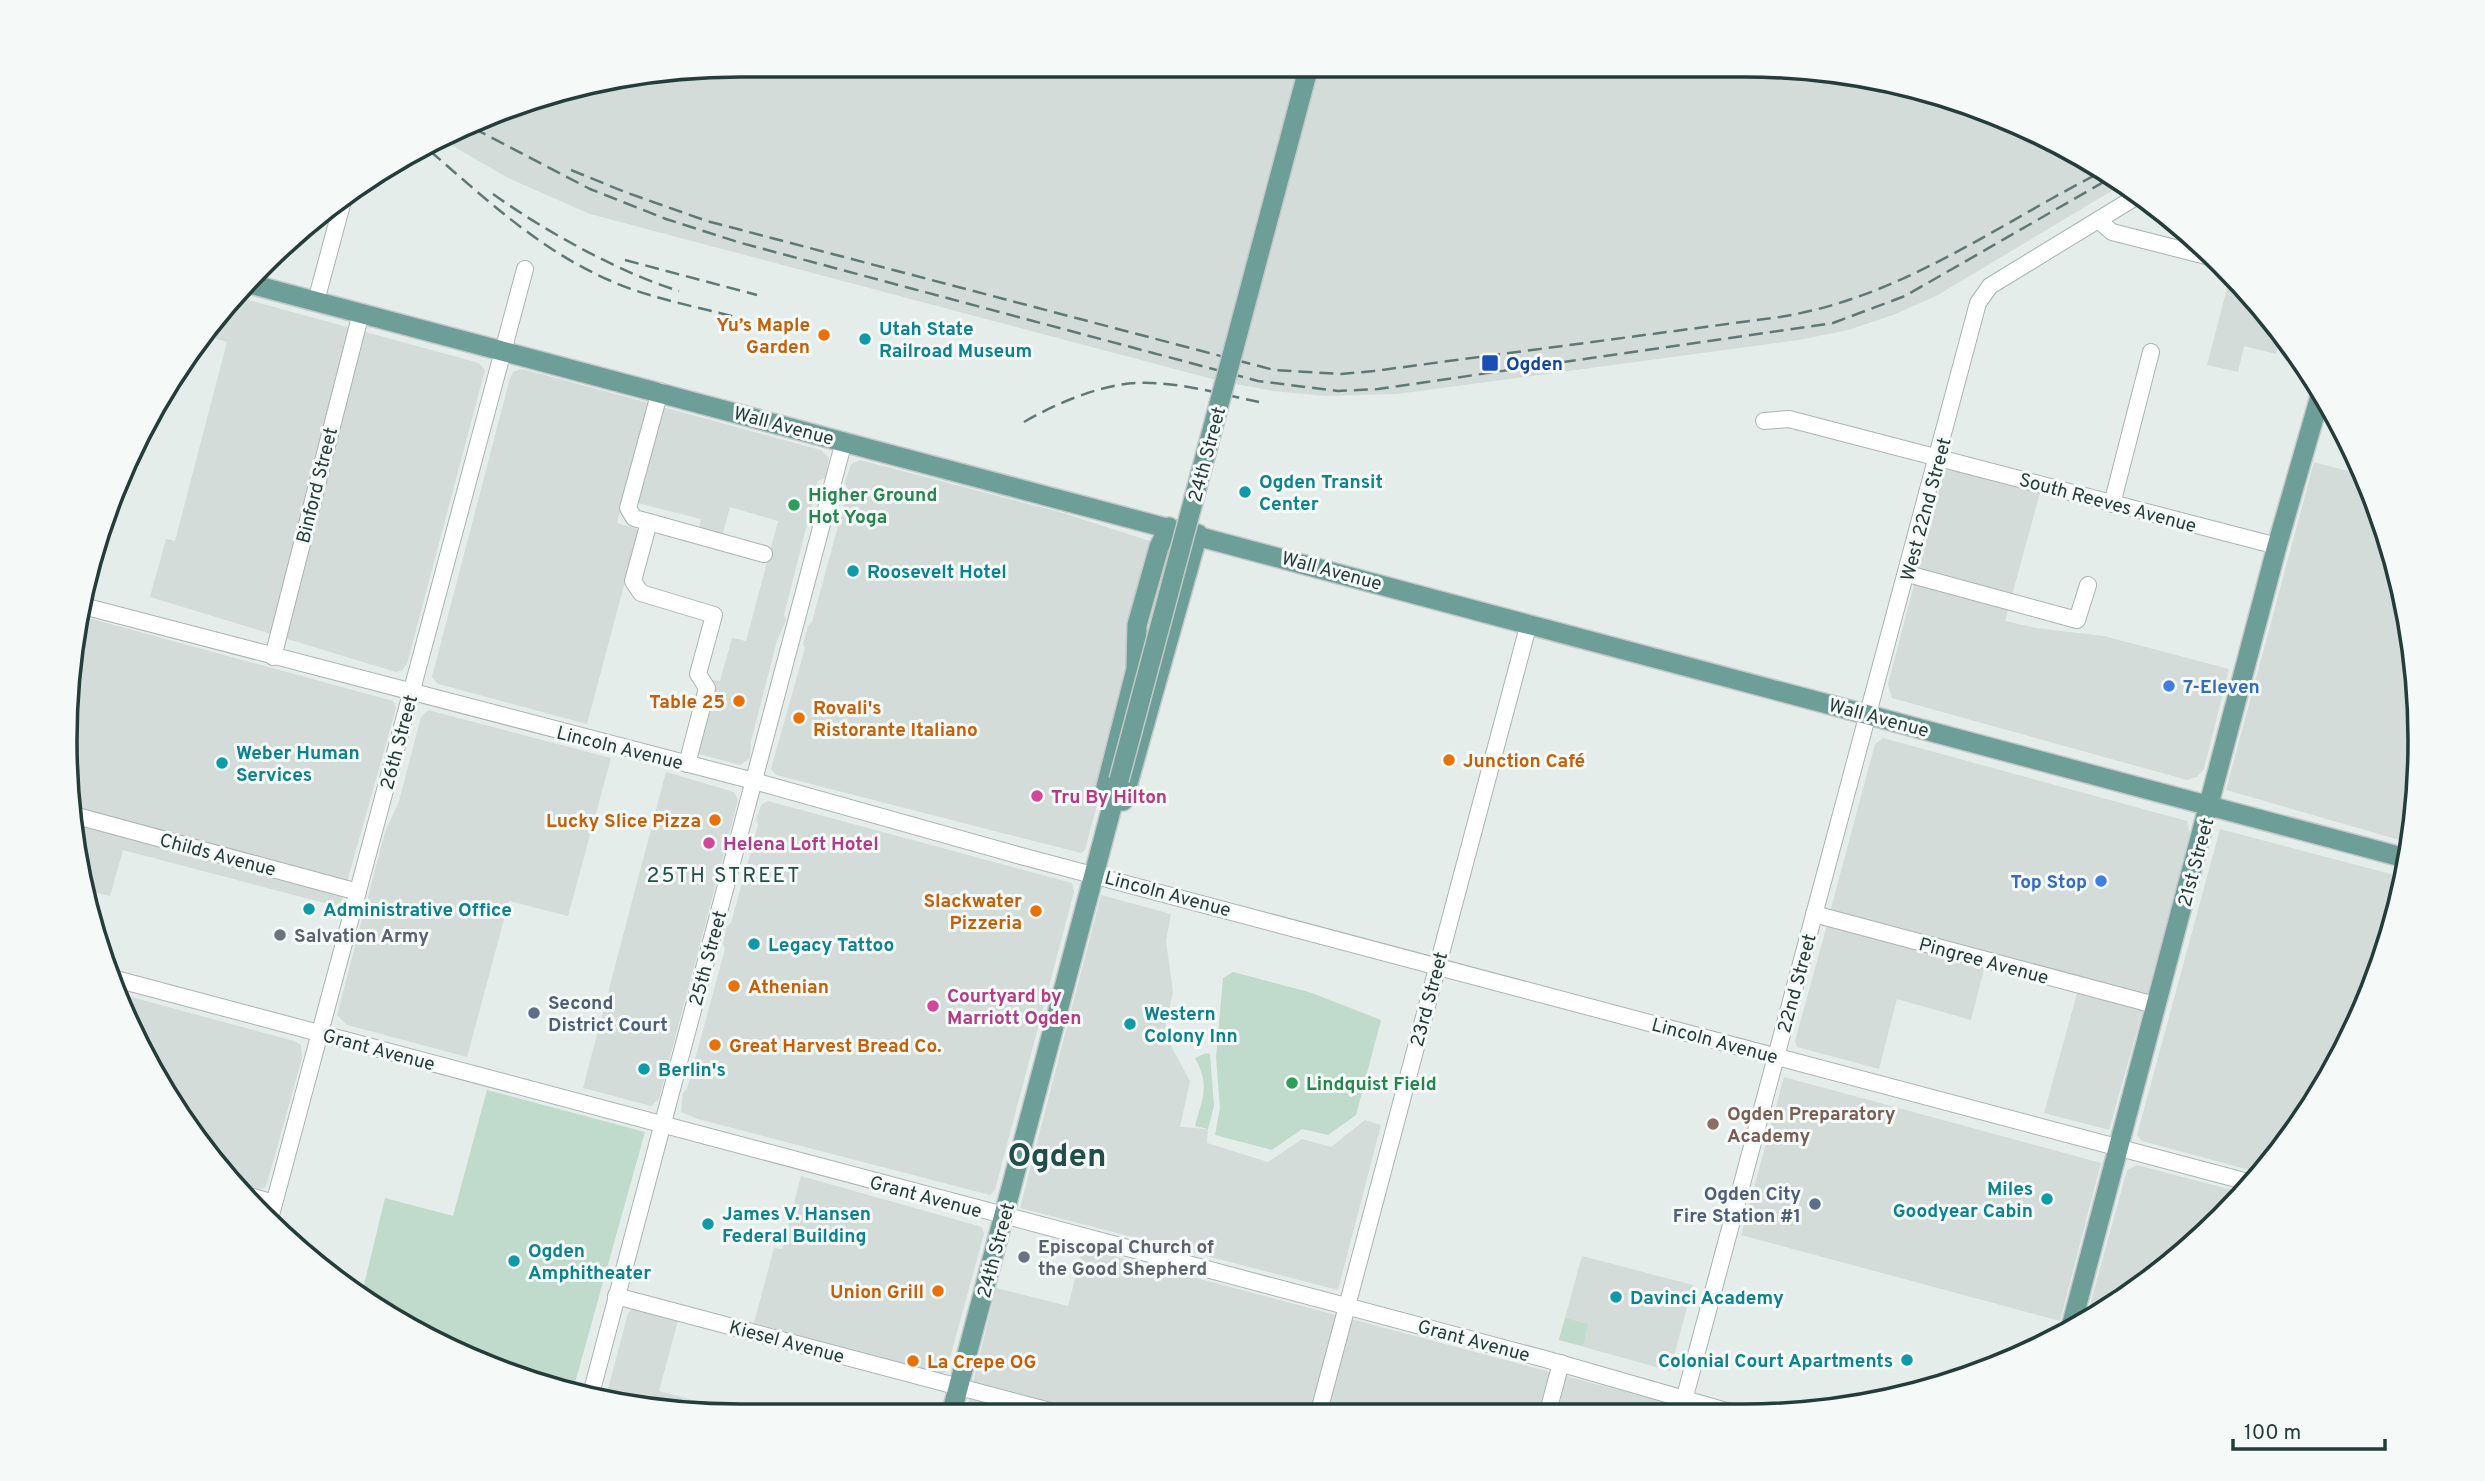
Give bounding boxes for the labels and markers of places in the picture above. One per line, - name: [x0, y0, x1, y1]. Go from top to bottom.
- place label: Yu’s Maple Garden: [716, 314, 810, 360]
- place label: Utah State Railroad Museum: [879, 318, 1032, 364]
- marker: Yu’s Maple Garden: [816, 327, 832, 343]
- marker: Utah State Railroad Museum: [857, 331, 873, 347]
- marker: Ogden: [1480, 353, 1500, 373]
- place label: Ogden: [1506, 353, 1563, 377]
- place label: Ogden Transit Center: [1259, 471, 1383, 517]
- place label: Higher Ground Hot Yoga: [808, 484, 937, 530]
- marker: Ogden Transit Center: [1237, 484, 1253, 500]
- marker: Higher Ground Hot Yoga: [786, 497, 802, 513]
- place label: Roosevelt Hotel: [867, 561, 1007, 585]
- marker: Roosevelt Hotel: [845, 563, 861, 579]
- place label: 7-Eleven: [2183, 676, 2260, 700]
- marker: 7-Eleven: [2161, 678, 2177, 694]
- place label: Table 25: [649, 691, 725, 715]
- marker: Table 25: [731, 693, 747, 709]
- place label: Rovali's Ristorante Italiano: [813, 697, 978, 743]
- marker: Rovali's Ristorante Italiano: [791, 710, 807, 726]
- place label: Weber Human Services: [236, 742, 360, 788]
- place label: Junction Café: [1463, 750, 1585, 774]
- marker: Junction Café: [1441, 752, 1457, 768]
- marker: Weber Human Services: [214, 755, 230, 771]
- place label: Tru By Hilton: [1051, 786, 1167, 810]
- marker: Tru By Hilton: [1029, 788, 1045, 804]
- place label: Lucky Slice Pizza: [546, 810, 701, 834]
- marker: Lucky Slice Pizza: [707, 812, 723, 828]
- place label: Helena Loft Hotel: [723, 833, 879, 857]
- marker: Helena Loft Hotel: [701, 835, 717, 851]
- place label: Top Stop: [2011, 871, 2087, 895]
- marker: Top Stop: [2093, 873, 2109, 889]
- place label: Slackwater Pizzeria: [923, 890, 1022, 936]
- place label: Administrative Office: [323, 899, 512, 923]
- marker: Administrative Office: [301, 901, 317, 917]
- marker: Slackwater Pizzeria: [1028, 903, 1044, 919]
- place label: Salvation Army: [294, 925, 429, 949]
- marker: Salvation Army: [272, 927, 288, 943]
- place label: Legacy Tattoo: [768, 934, 894, 958]
- marker: Legacy Tattoo: [746, 936, 762, 952]
- place label: Athenian: [748, 976, 829, 1000]
- marker: Athenian: [726, 978, 742, 994]
- place label: Courtyard by Marriott Ogden: [947, 985, 1081, 1031]
- place label: Second District Court: [548, 992, 668, 1038]
- marker: Courtyard by Marriott Ogden: [925, 998, 941, 1014]
- place label: Western Colony Inn: [1144, 1003, 1238, 1049]
- marker: Second District Court: [526, 1005, 542, 1021]
- marker: Western Colony Inn: [1122, 1016, 1138, 1032]
- place label: Great Harvest Bread Co.: [729, 1035, 942, 1059]
- marker: Great Harvest Bread Co.: [707, 1037, 723, 1053]
- place label: Berlin's: [658, 1059, 726, 1083]
- marker: Berlin's: [636, 1061, 652, 1077]
- place label: Lindquist Field: [1306, 1073, 1437, 1097]
- marker: Lindquist Field: [1284, 1075, 1300, 1091]
- place label: Ogden Preparatory Academy: [1727, 1103, 1896, 1149]
- marker: Ogden Preparatory Academy: [1705, 1116, 1721, 1132]
- place label: Miles Goodyear Cabin: [1893, 1178, 2033, 1224]
- place label: Ogden City Fire Station #1: [1673, 1183, 1801, 1229]
- marker: Miles Goodyear Cabin: [2039, 1191, 2055, 1207]
- marker: Ogden City Fire Station #1: [1807, 1196, 1823, 1212]
- place label: James V. Hansen Federal Building: [722, 1203, 871, 1249]
- marker: James V. Hansen Federal Building: [700, 1216, 716, 1232]
- place label: Episcopal Church of the Good Shepherd: [1038, 1236, 1214, 1282]
- place label: Ogden Amphitheater: [528, 1240, 651, 1286]
- marker: Episcopal Church of the Good Shepherd: [1016, 1249, 1032, 1265]
- marker: Ogden Amphitheater: [506, 1253, 522, 1269]
- place label: Union Grill: [830, 1281, 924, 1305]
- marker: Union Grill: [930, 1283, 946, 1299]
- place label: Davinci Academy: [1630, 1287, 1784, 1311]
- marker: Davinci Academy: [1608, 1289, 1624, 1305]
- place label: Colonial Court Apartments: [1658, 1350, 1893, 1374]
- place label: La Crepe OG: [927, 1351, 1036, 1375]
- marker: Colonial Court Apartments: [1899, 1352, 1915, 1368]
- marker: La Crepe OG: [905, 1353, 921, 1369]

